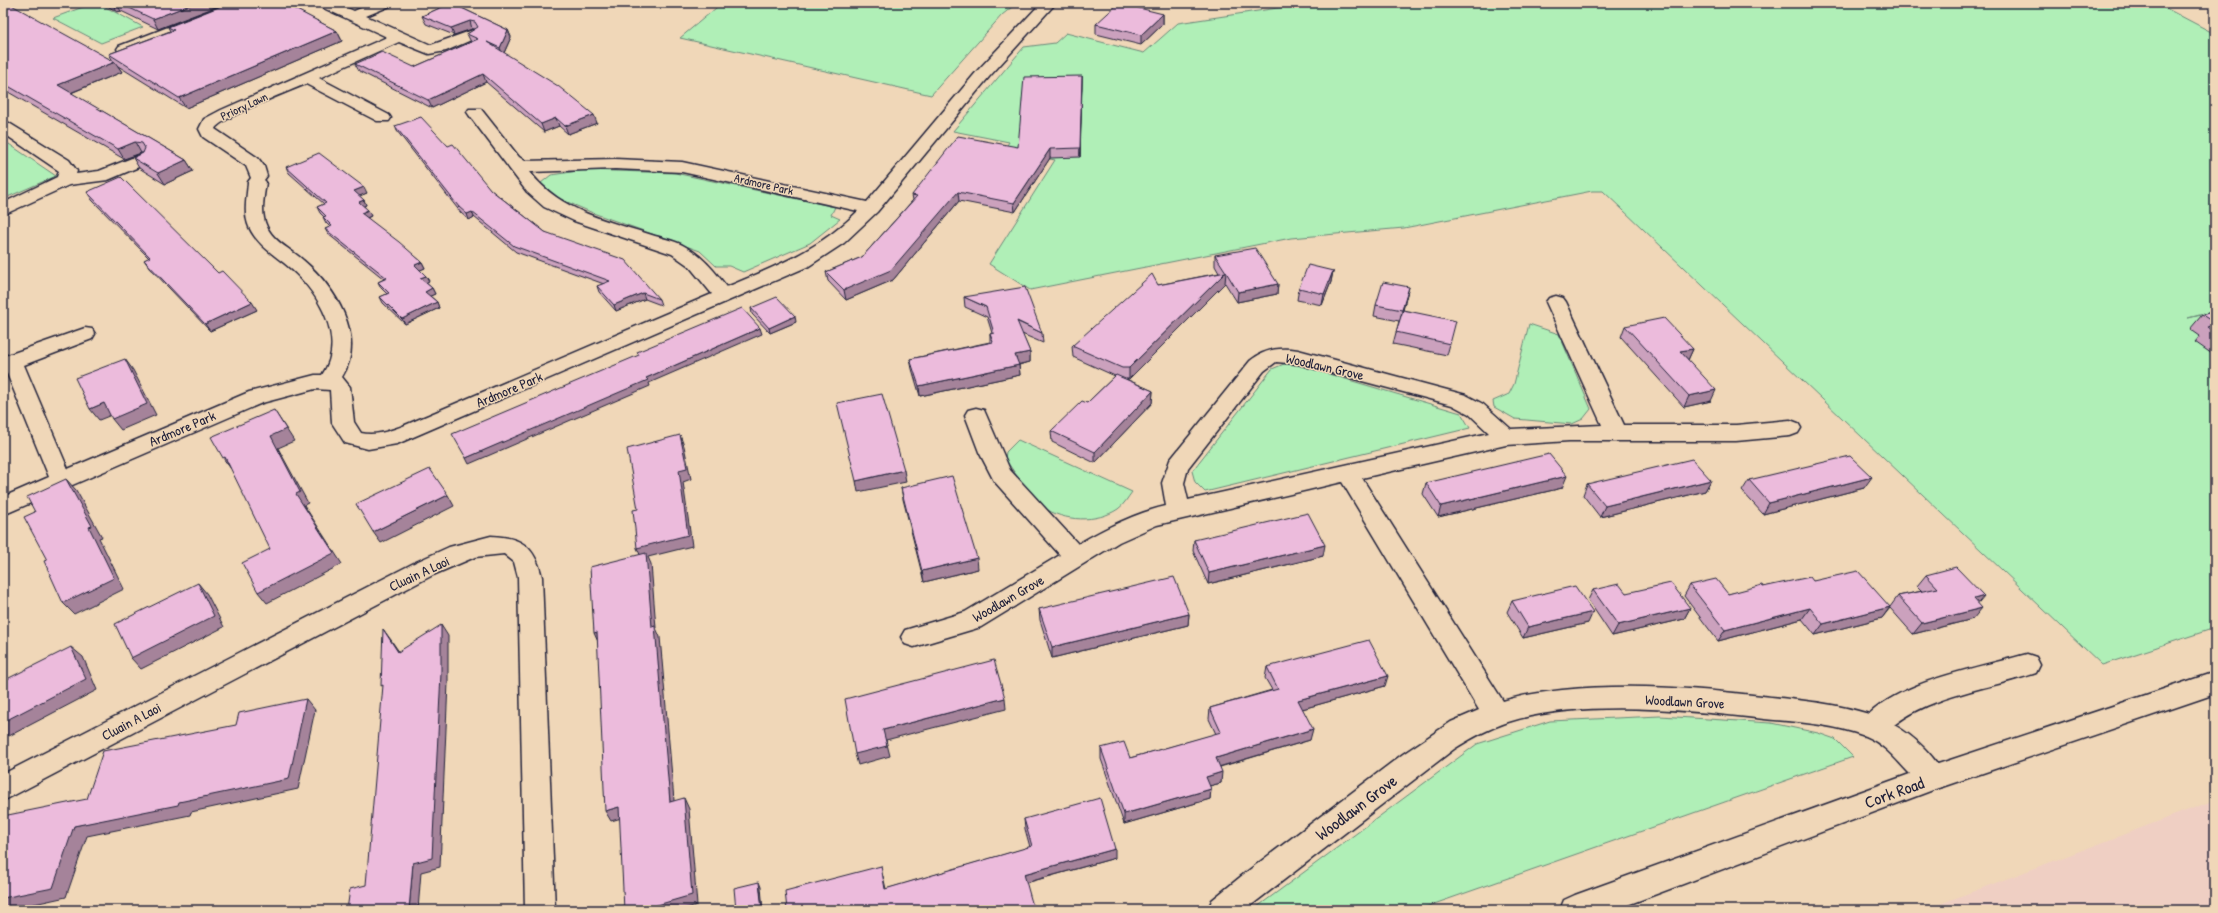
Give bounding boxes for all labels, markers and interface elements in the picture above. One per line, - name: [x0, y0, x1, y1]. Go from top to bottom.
- street label: Priory Lawn: [218, 88, 270, 124]
- street label: Ardmore Park: [733, 169, 795, 199]
- street label: Woodlawn Grove: [1284, 348, 1366, 384]
- street label: Ardmore Park: [473, 366, 545, 412]
- street label: Ardmore Park: [146, 405, 218, 451]
- street label: Cluain A Laoi: [386, 551, 452, 595]
- street label: Woodlawn Grove: [969, 570, 1048, 626]
- street label: Woodlawn Grove: [1645, 689, 1726, 713]
- street label: Cluain A Laoi: [98, 697, 164, 745]
- street label: Woodlawn Grove: [1311, 769, 1402, 845]
- street label: Cork Road: [1861, 771, 1927, 813]

